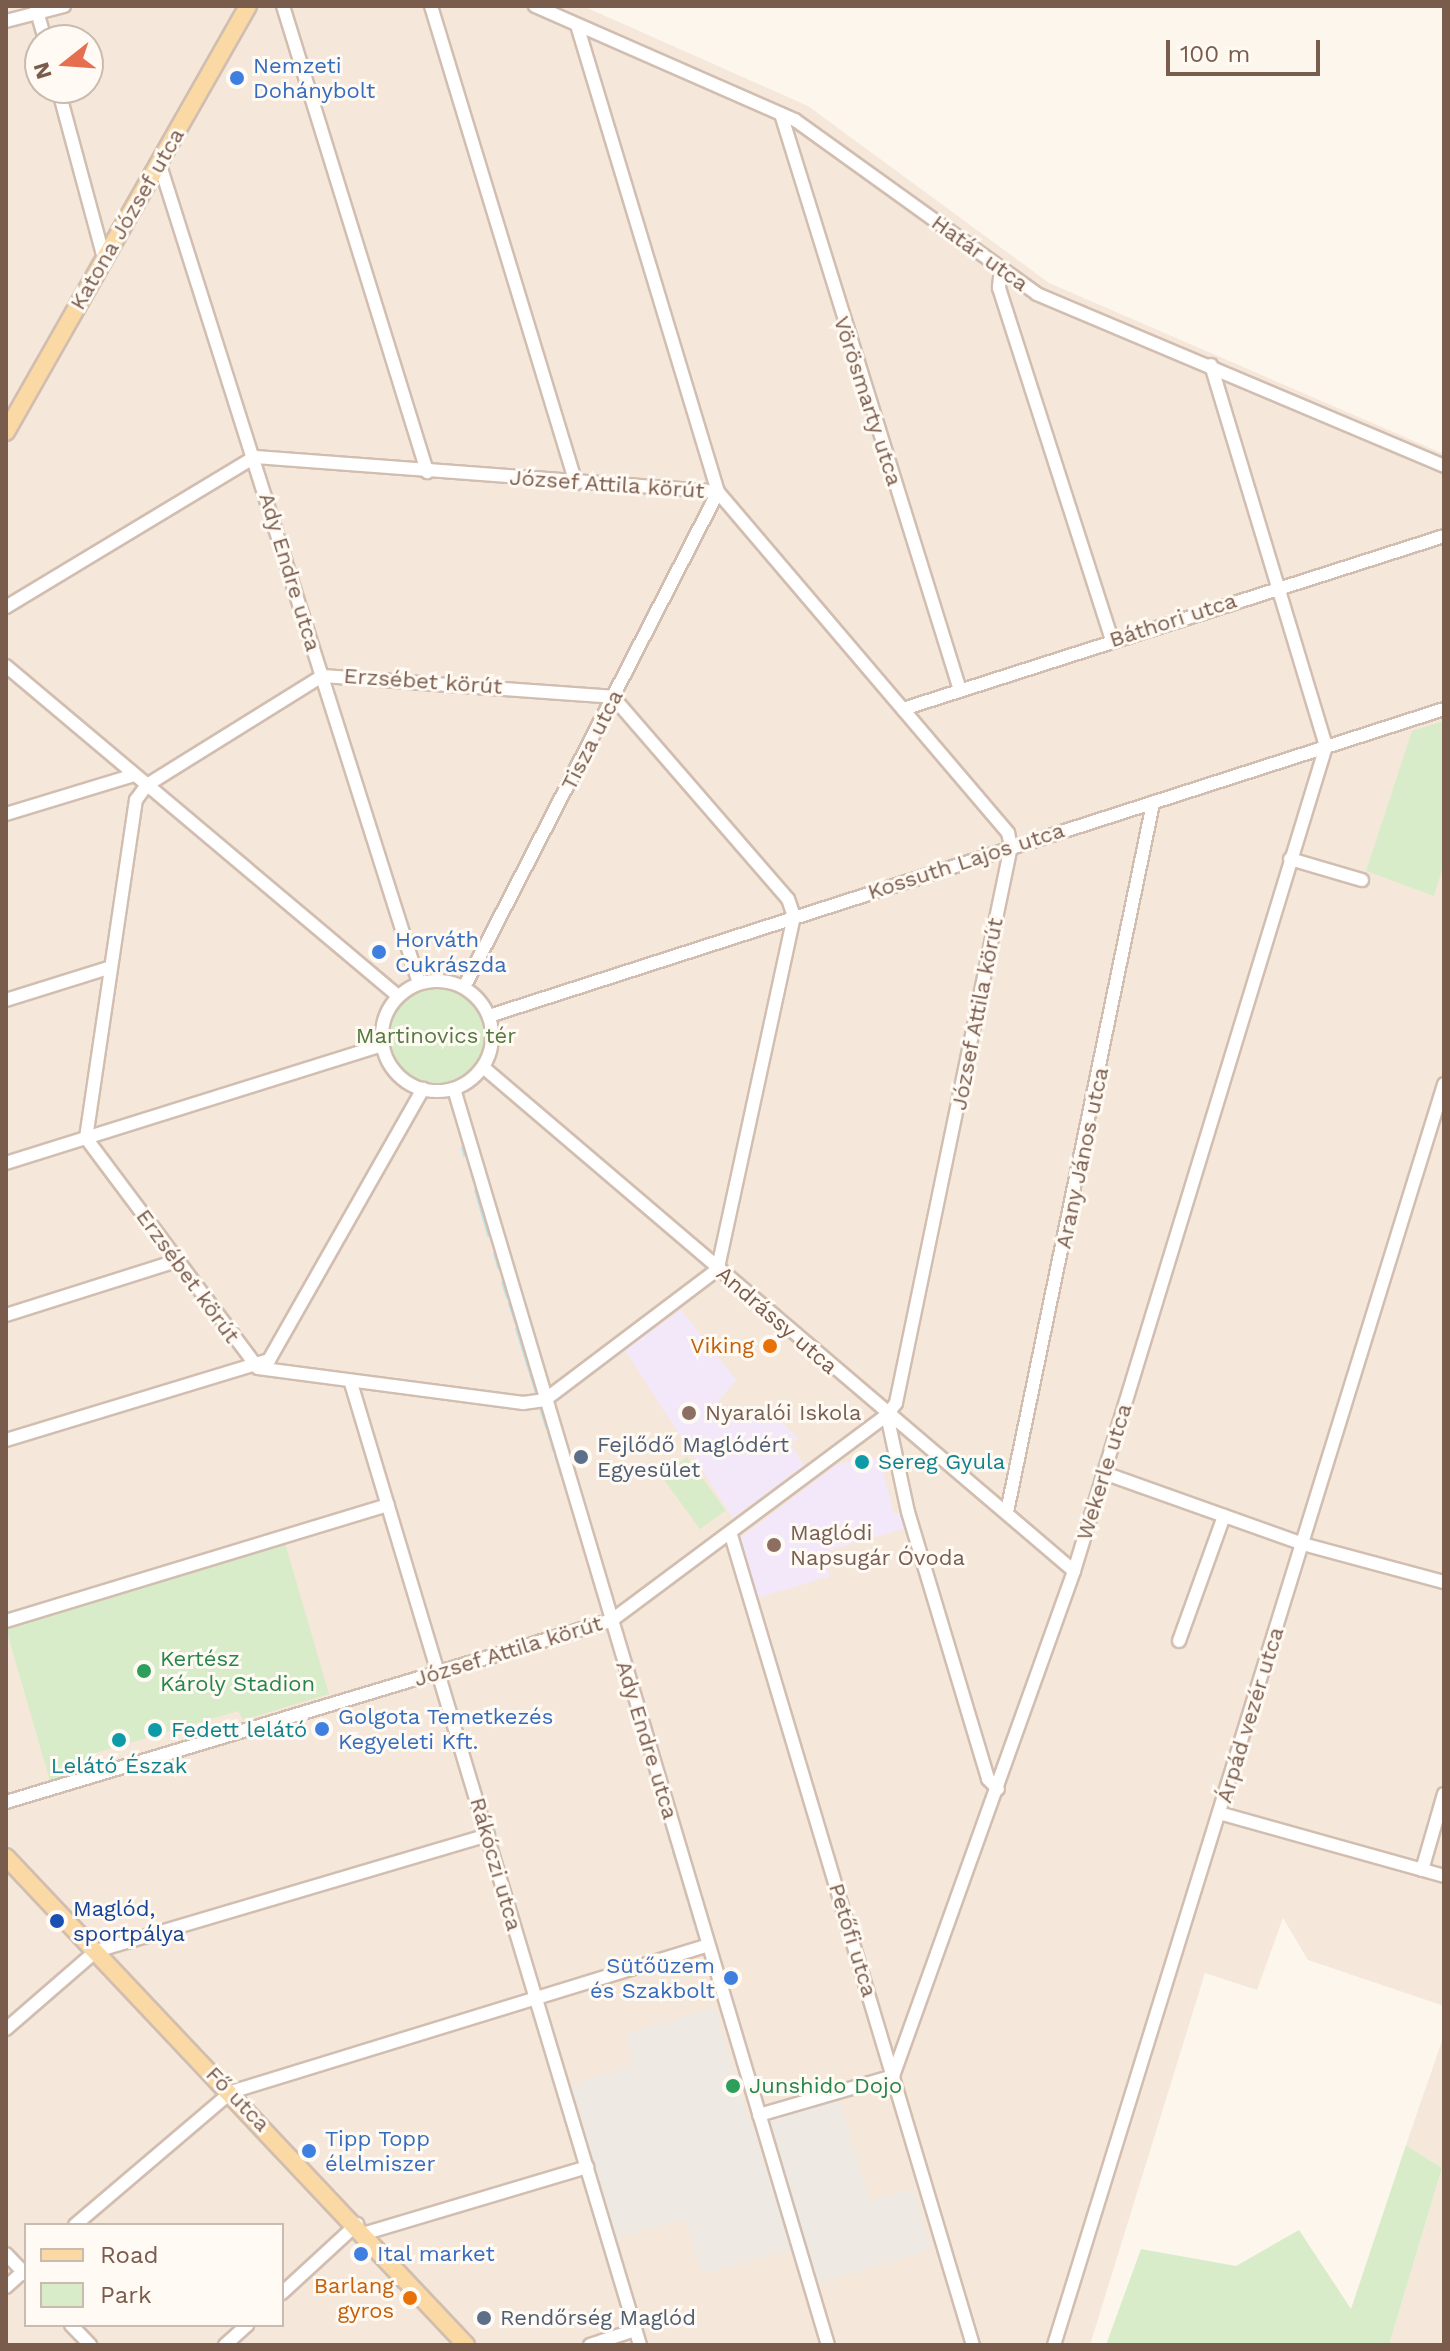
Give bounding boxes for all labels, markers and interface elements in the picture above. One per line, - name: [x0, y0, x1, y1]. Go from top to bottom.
- north arrow: [24, 24, 104, 104]
- scale bar: [1170, 24, 1324, 74]
- text: 100 m: [1180, 40, 1250, 68]
- place label: Nemzeti Dohánybolt: [253, 52, 375, 104]
- text: N: [28, 59, 57, 82]
- marker: Nemzeti Dohánybolt: [228, 69, 246, 87]
- street label: Katona József utca: [64, 123, 190, 315]
- street label: Határ utca: [926, 209, 1034, 297]
- street label: Vörösmarty utca: [828, 313, 908, 489]
- street label: József Attila körút: [507, 464, 707, 504]
- street label: Ady Endre utca: [253, 489, 327, 655]
- street label: Báthori utca: [1106, 587, 1240, 653]
- street label: Erzsébet körút: [343, 662, 503, 700]
- street label: Tisza utca: [555, 685, 629, 795]
- street label: Kossuth Lajos utca: [864, 817, 1068, 905]
- street label: József Attila körút: [945, 914, 1009, 1114]
- place label: Horváth Cukrászda: [395, 926, 507, 978]
- marker: Horváth Cukrászda: [370, 943, 388, 961]
- park label: Martinovics tér: [356, 1023, 516, 1049]
- street label: Arany János utca: [1050, 1064, 1114, 1252]
- street label: Erzsébet körút: [131, 1204, 245, 1348]
- street label: Andrássy utca: [711, 1260, 843, 1380]
- place label: Viking: [690, 1333, 754, 1359]
- marker: Viking: [761, 1337, 779, 1355]
- place label: Nyaralói Iskola: [705, 1400, 861, 1426]
- street label: Wekerle utca: [1071, 1401, 1137, 1543]
- marker: Nyaralói Iskola: [680, 1404, 698, 1422]
- place label: Fejlődő Maglódért Egyesület: [597, 1431, 789, 1482]
- marker: Fejlődő Maglódért Egyesület: [572, 1448, 590, 1466]
- place label: Sereg Gyula: [878, 1449, 1005, 1475]
- marker: Sereg Gyula: [853, 1453, 871, 1471]
- place label: Maglódi Napsugár Óvoda: [790, 1519, 965, 1570]
- marker: Maglódi Napsugár Óvoda: [765, 1536, 783, 1554]
- street label: József Attila körút: [410, 1609, 606, 1693]
- street label: Árpád vezér utca: [1211, 1623, 1289, 1807]
- place label: Kertész Károly Stadion: [160, 1645, 316, 1696]
- street label: Ady Endre utca: [610, 1657, 684, 1823]
- marker: Kertész Károly Stadion: [135, 1662, 153, 1680]
- place label: Golgota Temetkezés Kegyeleti Kft.: [338, 1703, 554, 1754]
- place label: Fedett lelátó: [171, 1717, 307, 1743]
- marker: Golgota Temetkezés Kegyeleti Kft.: [313, 1720, 331, 1738]
- marker: Fedett lelátó: [146, 1721, 164, 1739]
- marker: Lelátó Észak: [110, 1731, 128, 1749]
- place label: Lelátó Észak: [51, 1753, 187, 1779]
- street label: Rákóczi utca: [464, 1794, 528, 1934]
- street label: Petőfi utca: [823, 1880, 883, 2000]
- place label: Maglód, sportpálya: [73, 1895, 185, 1946]
- marker: Maglód, sportpálya: [48, 1912, 66, 1930]
- place label: Sütőüzem és Szakbolt: [590, 1952, 715, 2004]
- marker: Sütőüzem és Szakbolt: [722, 1969, 740, 1987]
- street label: Fő utca: [201, 2061, 275, 2137]
- place label: Junshido Dojo: [749, 2073, 902, 2099]
- marker: Junshido Dojo: [724, 2077, 742, 2095]
- place label: Tipp Topp élelmiszer: [325, 2125, 436, 2176]
- marker: Tipp Topp élelmiszer: [300, 2142, 318, 2160]
- legend: [24, 2223, 284, 2327]
- text: Road: [100, 2241, 159, 2269]
- place label: Ital market: [377, 2241, 495, 2267]
- marker: Ital market: [352, 2245, 370, 2263]
- place label: Barlang gyros: [314, 2272, 394, 2324]
- text: Park: [100, 2281, 152, 2309]
- marker: Barlang gyros: [401, 2289, 419, 2307]
- place label: Rendőrség Maglód: [500, 2305, 696, 2331]
- marker: Rendőrség Maglód: [475, 2309, 493, 2327]

